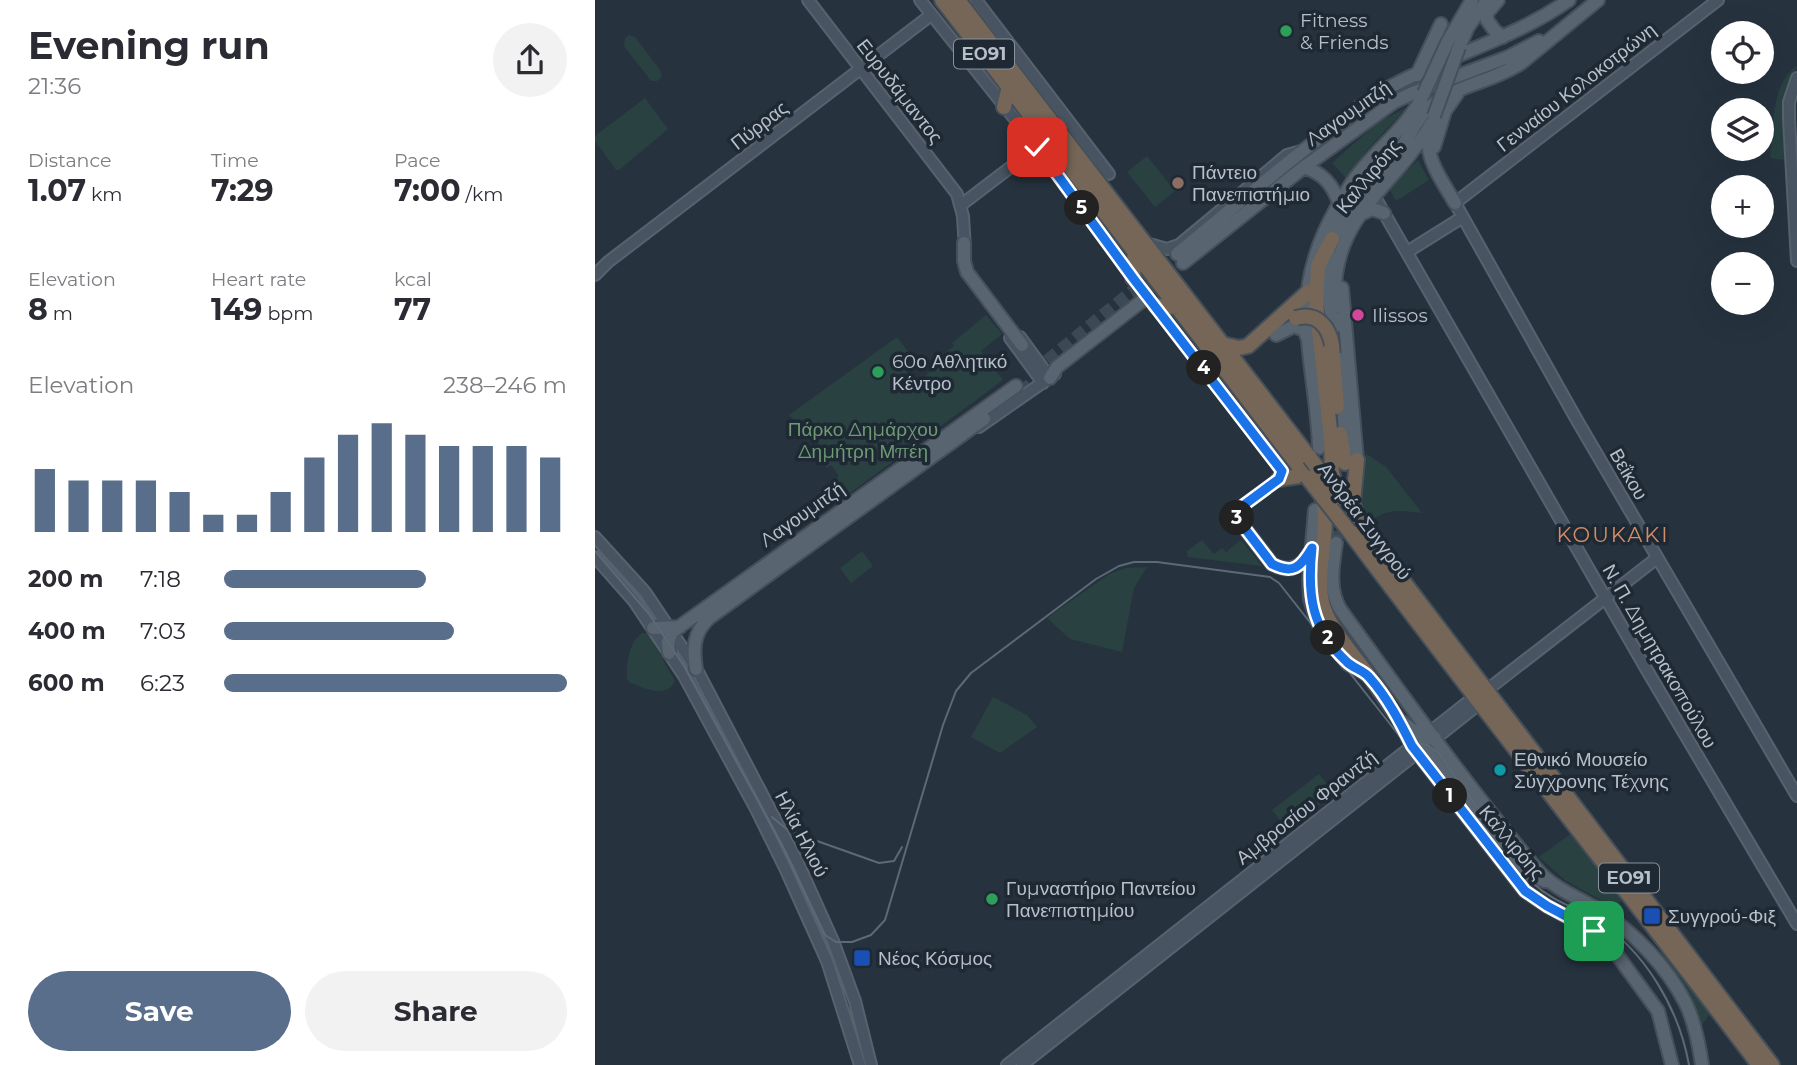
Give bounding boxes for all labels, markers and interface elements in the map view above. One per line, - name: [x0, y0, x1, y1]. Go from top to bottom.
- place label: Fitness & Friends: [1300, 9, 1389, 54]
- street label: Γενναίου Κολοκοτρώνη: [1492, 18, 1661, 157]
- map controls: [1711, 21, 1774, 315]
- button: locate: [1711, 21, 1774, 84]
- text: Evening run: [28, 22, 270, 69]
- button: share: [493, 23, 567, 97]
- marker: Fitness & Friends: [1278, 23, 1294, 39]
- street label: Ευρυδάμαντος: [852, 35, 948, 148]
- road number: ΕΟ91: [954, 40, 1014, 68]
- text: 21:36: [28, 72, 81, 100]
- street label: Λαγουμιτζή: [1302, 76, 1395, 151]
- street label: Πύρρας: [726, 96, 792, 155]
- button: layers: [1711, 98, 1774, 161]
- pin: [1007, 117, 1067, 177]
- icon: check: [1018, 128, 1056, 166]
- street label: Καλλιρόης: [1331, 134, 1405, 218]
- text: Distance: [28, 149, 111, 172]
- text: Time: [211, 149, 259, 172]
- text: Pace: [394, 149, 441, 172]
- place label: Πάντειο Πανεπιστήμιο: [1192, 161, 1310, 206]
- text: 1.07: [28, 172, 86, 209]
- text: 7:29: [211, 172, 274, 209]
- text: 7:00: [394, 172, 461, 209]
- marker: Πάντειο Πανεπιστήμιο: [1170, 175, 1186, 191]
- button: +: [1711, 175, 1774, 238]
- text: km: [86, 183, 122, 206]
- text: /km: [461, 183, 503, 206]
- pin: 5: [1065, 190, 1099, 226]
- text: 5: [1076, 196, 1087, 219]
- button: −: [1711, 252, 1774, 315]
- text: Elevation: [28, 268, 116, 291]
- text: Heart rate: [211, 268, 306, 291]
- text: kcal: [394, 268, 432, 291]
- text: 8: [28, 291, 48, 328]
- text: 149: [211, 291, 262, 328]
- text: 77: [394, 291, 431, 328]
- text: m: [48, 302, 73, 325]
- text: bpm: [262, 302, 313, 325]
- place label: Ilissos: [1372, 304, 1428, 327]
- marker: Ilissos: [1350, 307, 1366, 323]
- place label: 60ο Αθλητικό Κέντρο: [892, 350, 1007, 395]
- pin: 4: [1187, 350, 1221, 386]
- text: 4: [1197, 356, 1210, 379]
- marker: 60ο Αθλητικό Κέντρο: [870, 364, 886, 380]
- text: Elevation: [28, 371, 134, 399]
- text: 238–246 m: [443, 371, 567, 399]
- park label: Πάρκο Δημάρχου Δημήτρη Μπέη: [788, 418, 938, 463]
- street label: Βεΐκου: [1605, 444, 1652, 504]
- street label: Ανδρέα Συγγρού: [1313, 458, 1416, 584]
- street label: Λαγουμιτζή: [756, 477, 849, 552]
- pin: 3: [1219, 500, 1255, 536]
- text: 3: [1231, 506, 1242, 529]
- district label: KOUKAKI: [1556, 522, 1670, 547]
- street label: Ν. Π. Δημητρακοπούλου: [1598, 560, 1722, 752]
- text: 200 m: [28, 565, 103, 593]
- text: 7:18: [140, 565, 181, 593]
- text: 400 m: [28, 617, 106, 645]
- text: 7:03: [140, 617, 186, 645]
- pin: 2: [1311, 620, 1345, 656]
- text: 2: [1322, 626, 1333, 649]
- text: 600 m: [28, 669, 105, 697]
- text: 6:23: [140, 669, 185, 697]
- street label: Αμβροσίου Φραντζή: [1231, 745, 1381, 869]
- place label: Εθνικό Μουσείο Σύγχρονης Τέχνης: [1514, 748, 1669, 793]
- marker: Εθνικό Μουσείο Σύγχρονης Τέχνης: [1492, 762, 1508, 778]
- pin: 1: [1433, 778, 1467, 814]
- text: 1: [1446, 784, 1453, 807]
- street label: Ηλία Ηλιού: [770, 787, 833, 881]
- street label: Καλλιρόης: [1474, 801, 1549, 884]
- road number: ΕΟ91: [1599, 864, 1659, 892]
- place label: Γυμναστήριο Παντείου Πανεπιστημίου: [1006, 877, 1196, 922]
- marker: Γυμναστήριο Παντείου Πανεπιστημίου: [984, 891, 1000, 907]
- pin: [1564, 901, 1624, 961]
- place label: Συγγρού-Φιξ: [1668, 905, 1777, 928]
- marker: Συγγρού-Φιξ: [1642, 906, 1662, 926]
- icon: arrive: [1575, 912, 1613, 950]
- place label: Νέος Κόσμος: [878, 947, 992, 970]
- marker: Νέος Κόσμος: [852, 948, 872, 968]
- button: Save: [28, 971, 291, 1051]
- button: Share: [305, 971, 567, 1051]

